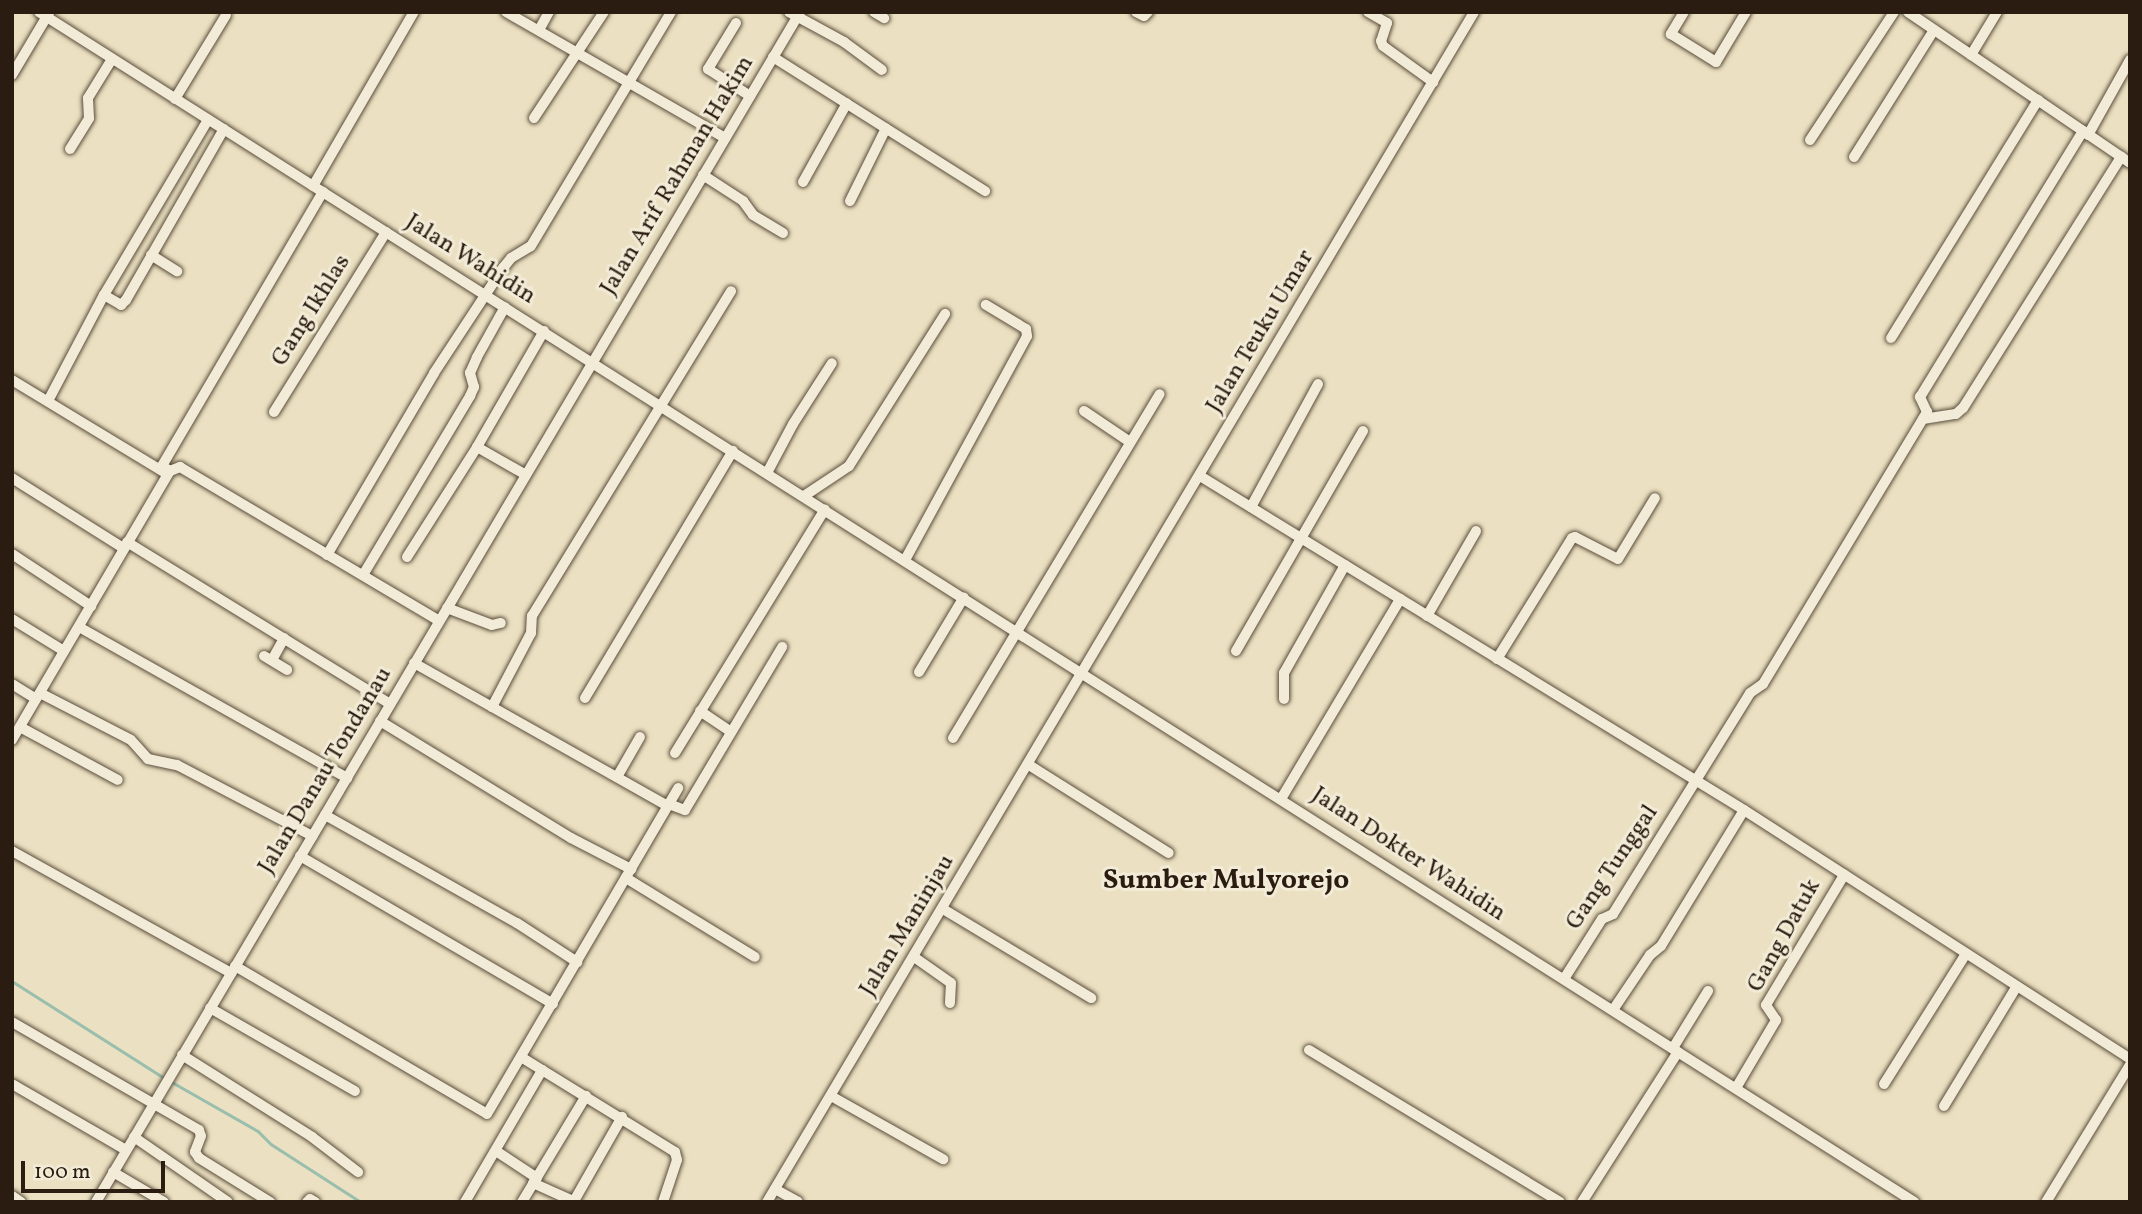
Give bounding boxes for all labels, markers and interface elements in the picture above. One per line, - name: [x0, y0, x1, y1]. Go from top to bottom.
- street label: Jalan Arif Rahman Hakim: [596, 52, 760, 300]
- street label: Jalan Wahidin: [399, 208, 541, 312]
- street label: Jalan Teuku Umar: [1201, 245, 1321, 419]
- street label: Gang Ikhlas: [266, 250, 358, 372]
- street label: Jalan Danau Tondanau: [253, 662, 399, 880]
- street label: Jalan Dokter Wahidin: [1305, 781, 1511, 929]
- street label: Gang Tunggal: [1560, 800, 1666, 936]
- street label: Jalan Maninjau: [854, 850, 962, 1002]
- district label: Sumber Mulyorejo: [1103, 864, 1349, 898]
- street label: Gang Datuk: [1742, 874, 1828, 998]
- scale bar: [24, 1148, 168, 1192]
- text: 100 m: [34, 1158, 91, 1187]

